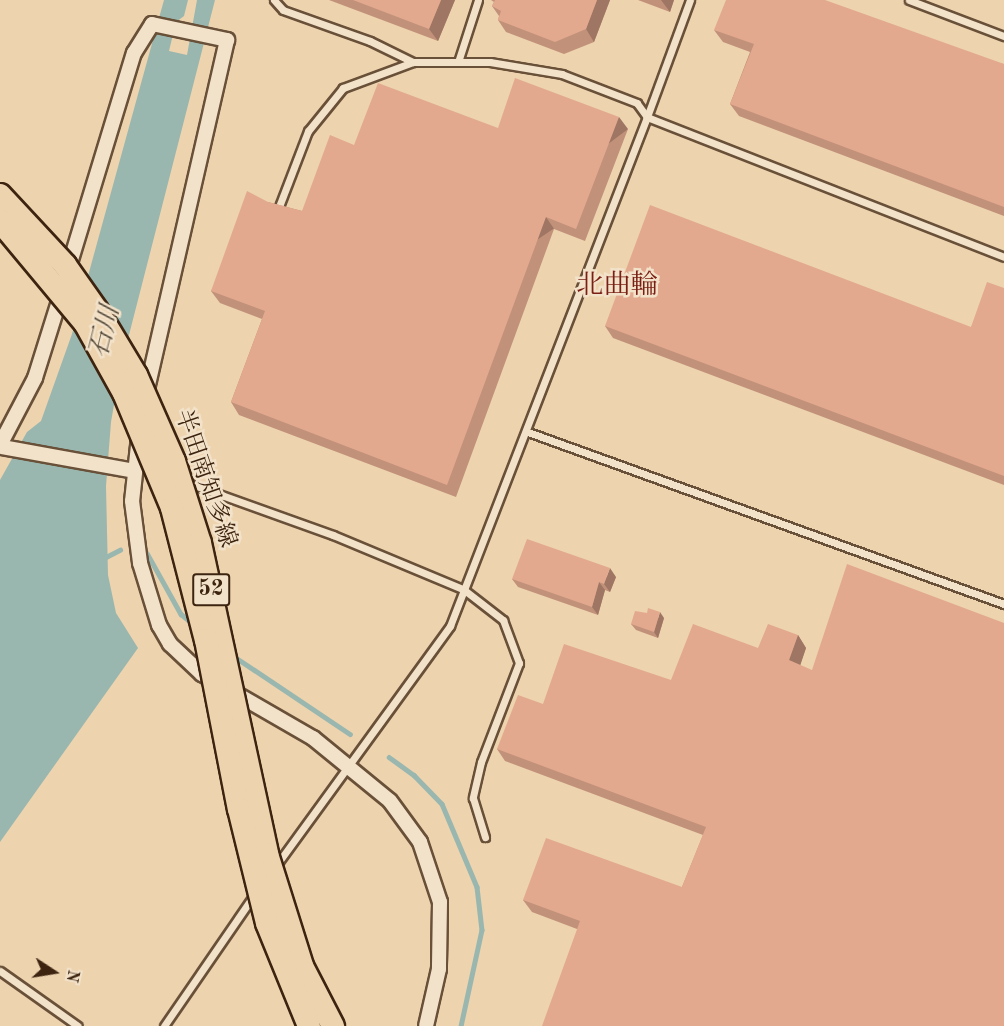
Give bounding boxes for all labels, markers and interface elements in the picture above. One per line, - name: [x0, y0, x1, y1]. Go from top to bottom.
- district label: 北曲輪: [577, 270, 657, 302]
- water label: 石川: [85, 303, 127, 361]
- street label: 半田南知多線: [167, 406, 241, 552]
- road number: 52: [192, 571, 230, 609]
- north arrow: [24, 942, 84, 1002]
- text: N: [63, 968, 81, 983]

